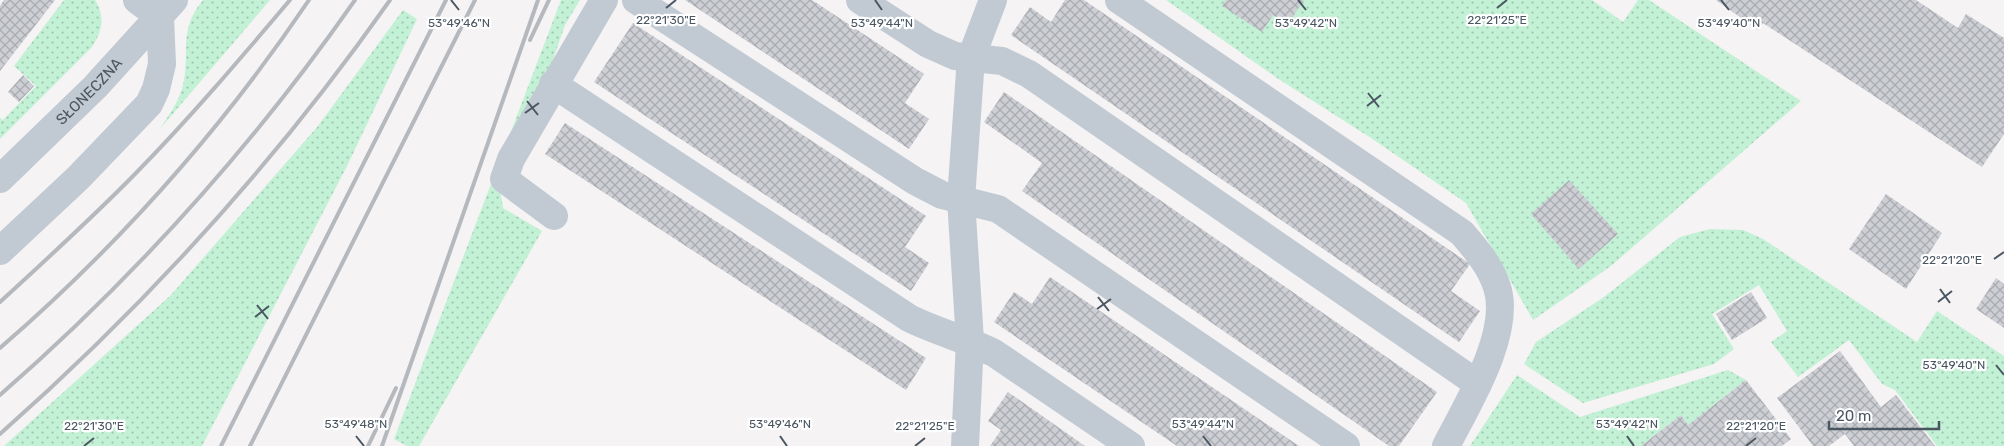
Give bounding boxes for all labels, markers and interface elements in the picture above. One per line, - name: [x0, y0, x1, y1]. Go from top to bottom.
- text: 22°21'30"E: [636, 13, 696, 27]
- text: 22°21'25"E: [1467, 13, 1527, 27]
- text: 53°49'46"N: [428, 16, 490, 30]
- text: 53°49'44"N: [851, 16, 913, 30]
- text: 53°49'42"N: [1275, 16, 1337, 30]
- text: 53°49'40"N: [1698, 16, 1760, 30]
- street label: SŁONECZNA: [52, 54, 126, 129]
- text: 22°21'20"E: [1922, 253, 1982, 267]
- text: 53°49'40"N: [1923, 358, 1985, 372]
- scale bar: [1829, 398, 1939, 430]
- text: 20 m: [1836, 407, 1871, 425]
- text: 53°49'48"N: [325, 417, 387, 431]
- text: 53°49'46"N: [749, 417, 811, 431]
- text: 53°49'44"N: [1172, 417, 1234, 431]
- text: 53°49'42"N: [1596, 417, 1658, 431]
- text: 22°21'30"E: [64, 419, 124, 433]
- text: 22°21'25"E: [895, 419, 955, 433]
- text: 22°21'20"E: [1726, 419, 1786, 433]

